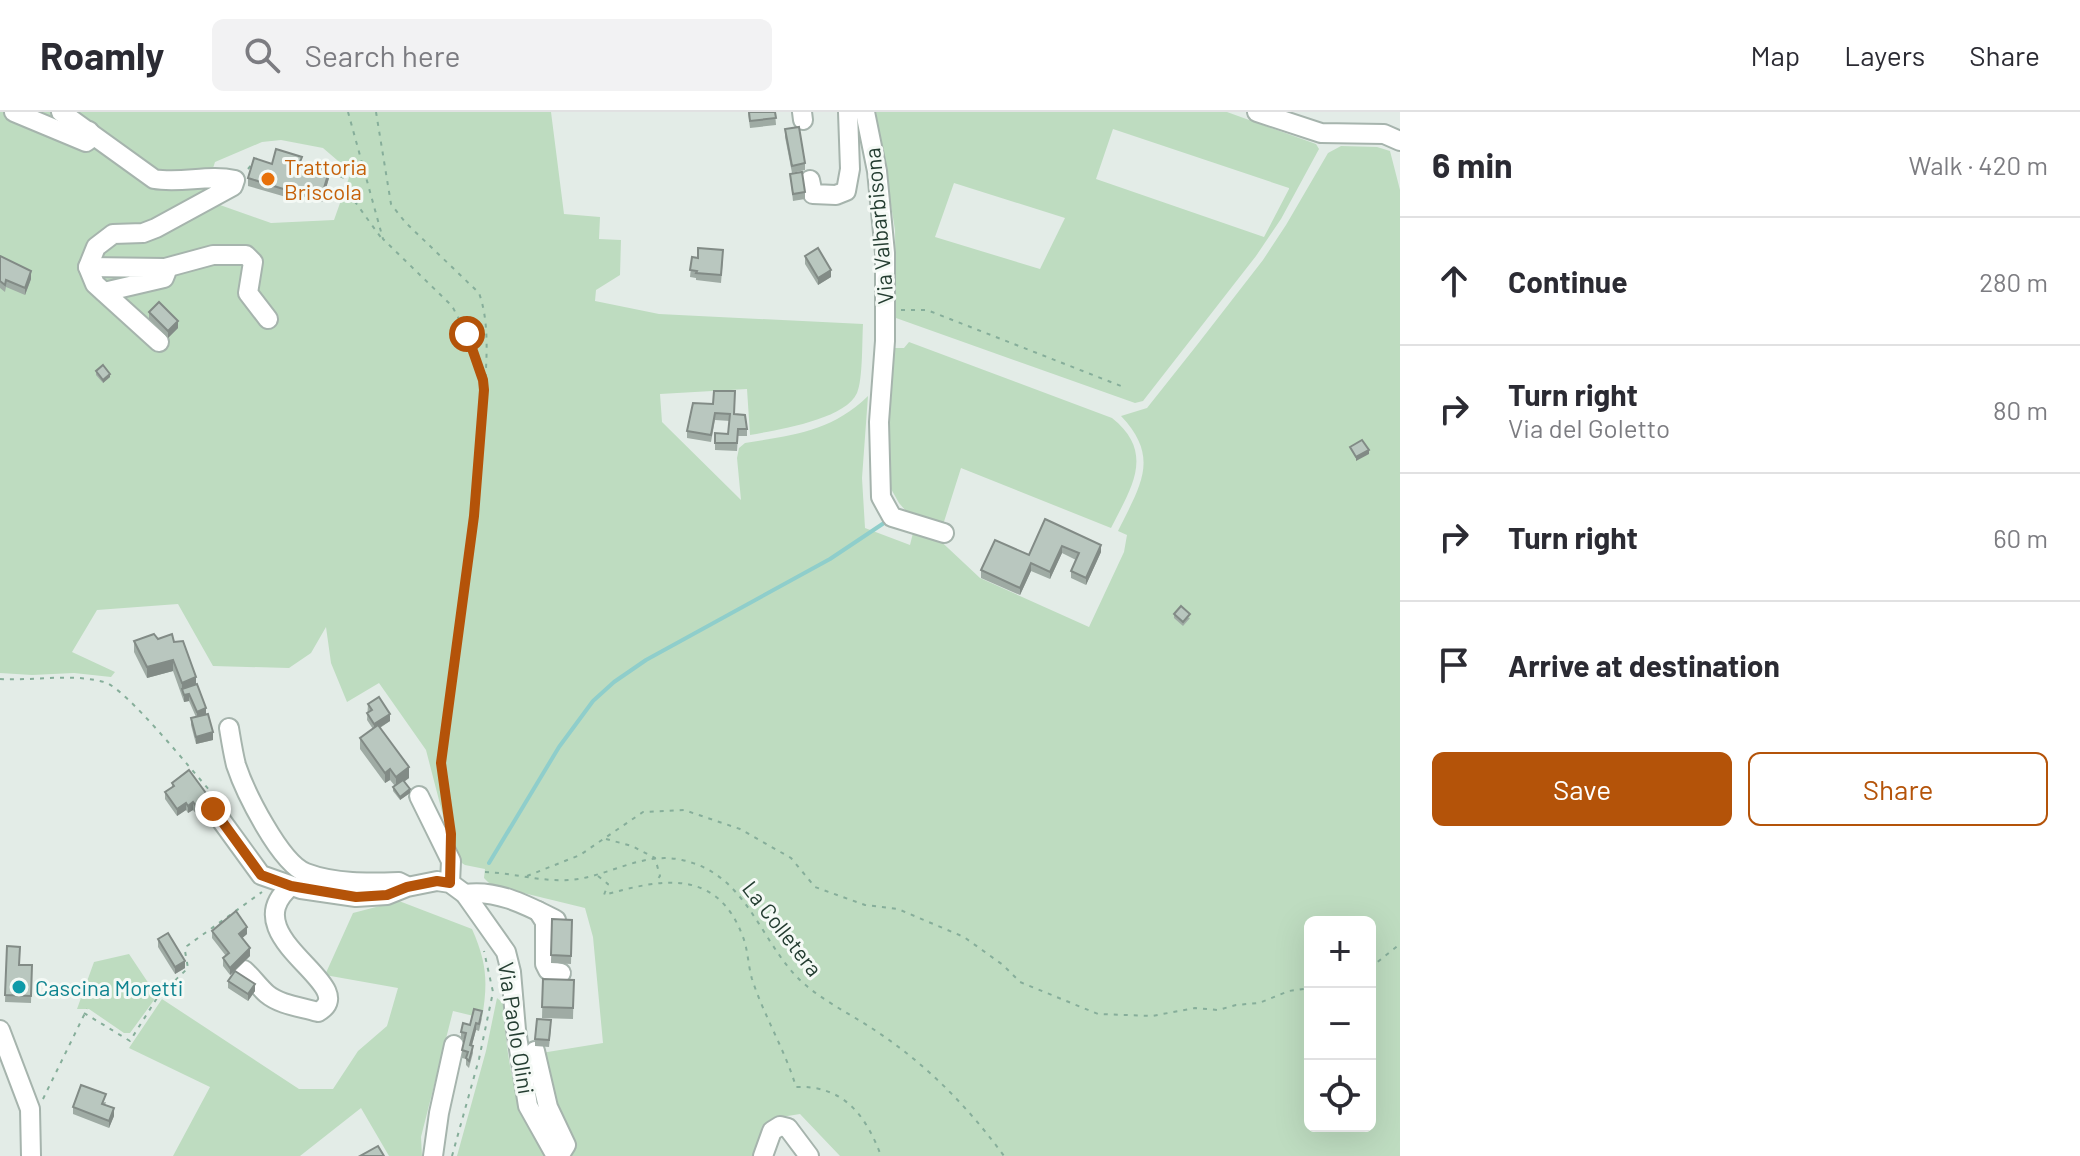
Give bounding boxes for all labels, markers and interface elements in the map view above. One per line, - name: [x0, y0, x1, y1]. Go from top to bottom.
- search box: [212, 19, 772, 91]
- text: Roamly: [40, 32, 164, 78]
- icon: search: [240, 33, 284, 77]
- text: Search here: [304, 37, 460, 73]
- text: Map: [1750, 38, 1800, 72]
- text: Layers: [1844, 38, 1925, 72]
- text: Share: [1969, 38, 2040, 72]
- text: 6 min: [1432, 144, 1513, 185]
- street label: Via Valbarbisona: [858, 147, 898, 305]
- text: Walk · 420 m: [1909, 149, 2048, 180]
- place label: Trattoria Briscola: [284, 153, 367, 204]
- marker: Trattoria Briscola: [259, 170, 277, 188]
- icon: ahead: [1432, 259, 1476, 303]
- text: Continue: [1508, 263, 1628, 299]
- text: 280 m: [1979, 266, 2048, 297]
- route start: [449, 316, 485, 352]
- text: Turn right: [1508, 376, 1638, 412]
- icon: right: [1432, 387, 1476, 431]
- text: 80 m: [1993, 394, 2048, 425]
- text: Via del Goletto: [1508, 412, 1670, 443]
- icon: right: [1432, 515, 1476, 559]
- text: Turn right: [1508, 519, 1638, 555]
- text: 60 m: [1993, 522, 2048, 553]
- icon: arrive: [1432, 643, 1476, 687]
- text: Arrive at destination: [1508, 647, 1780, 683]
- button: Save: [1432, 752, 1732, 826]
- button: Share: [1748, 752, 2048, 826]
- route end: [195, 791, 231, 827]
- street label: La Colletera: [738, 875, 828, 981]
- map controls: [1304, 916, 1376, 1132]
- button: +: [1304, 916, 1376, 988]
- street label: Via Paolo Olini: [494, 960, 540, 1096]
- place label: Cascina Moretti: [35, 974, 183, 1000]
- marker: Cascina Moretti: [10, 978, 28, 996]
- button: −: [1304, 988, 1376, 1060]
- button: locate: [1304, 1060, 1376, 1132]

